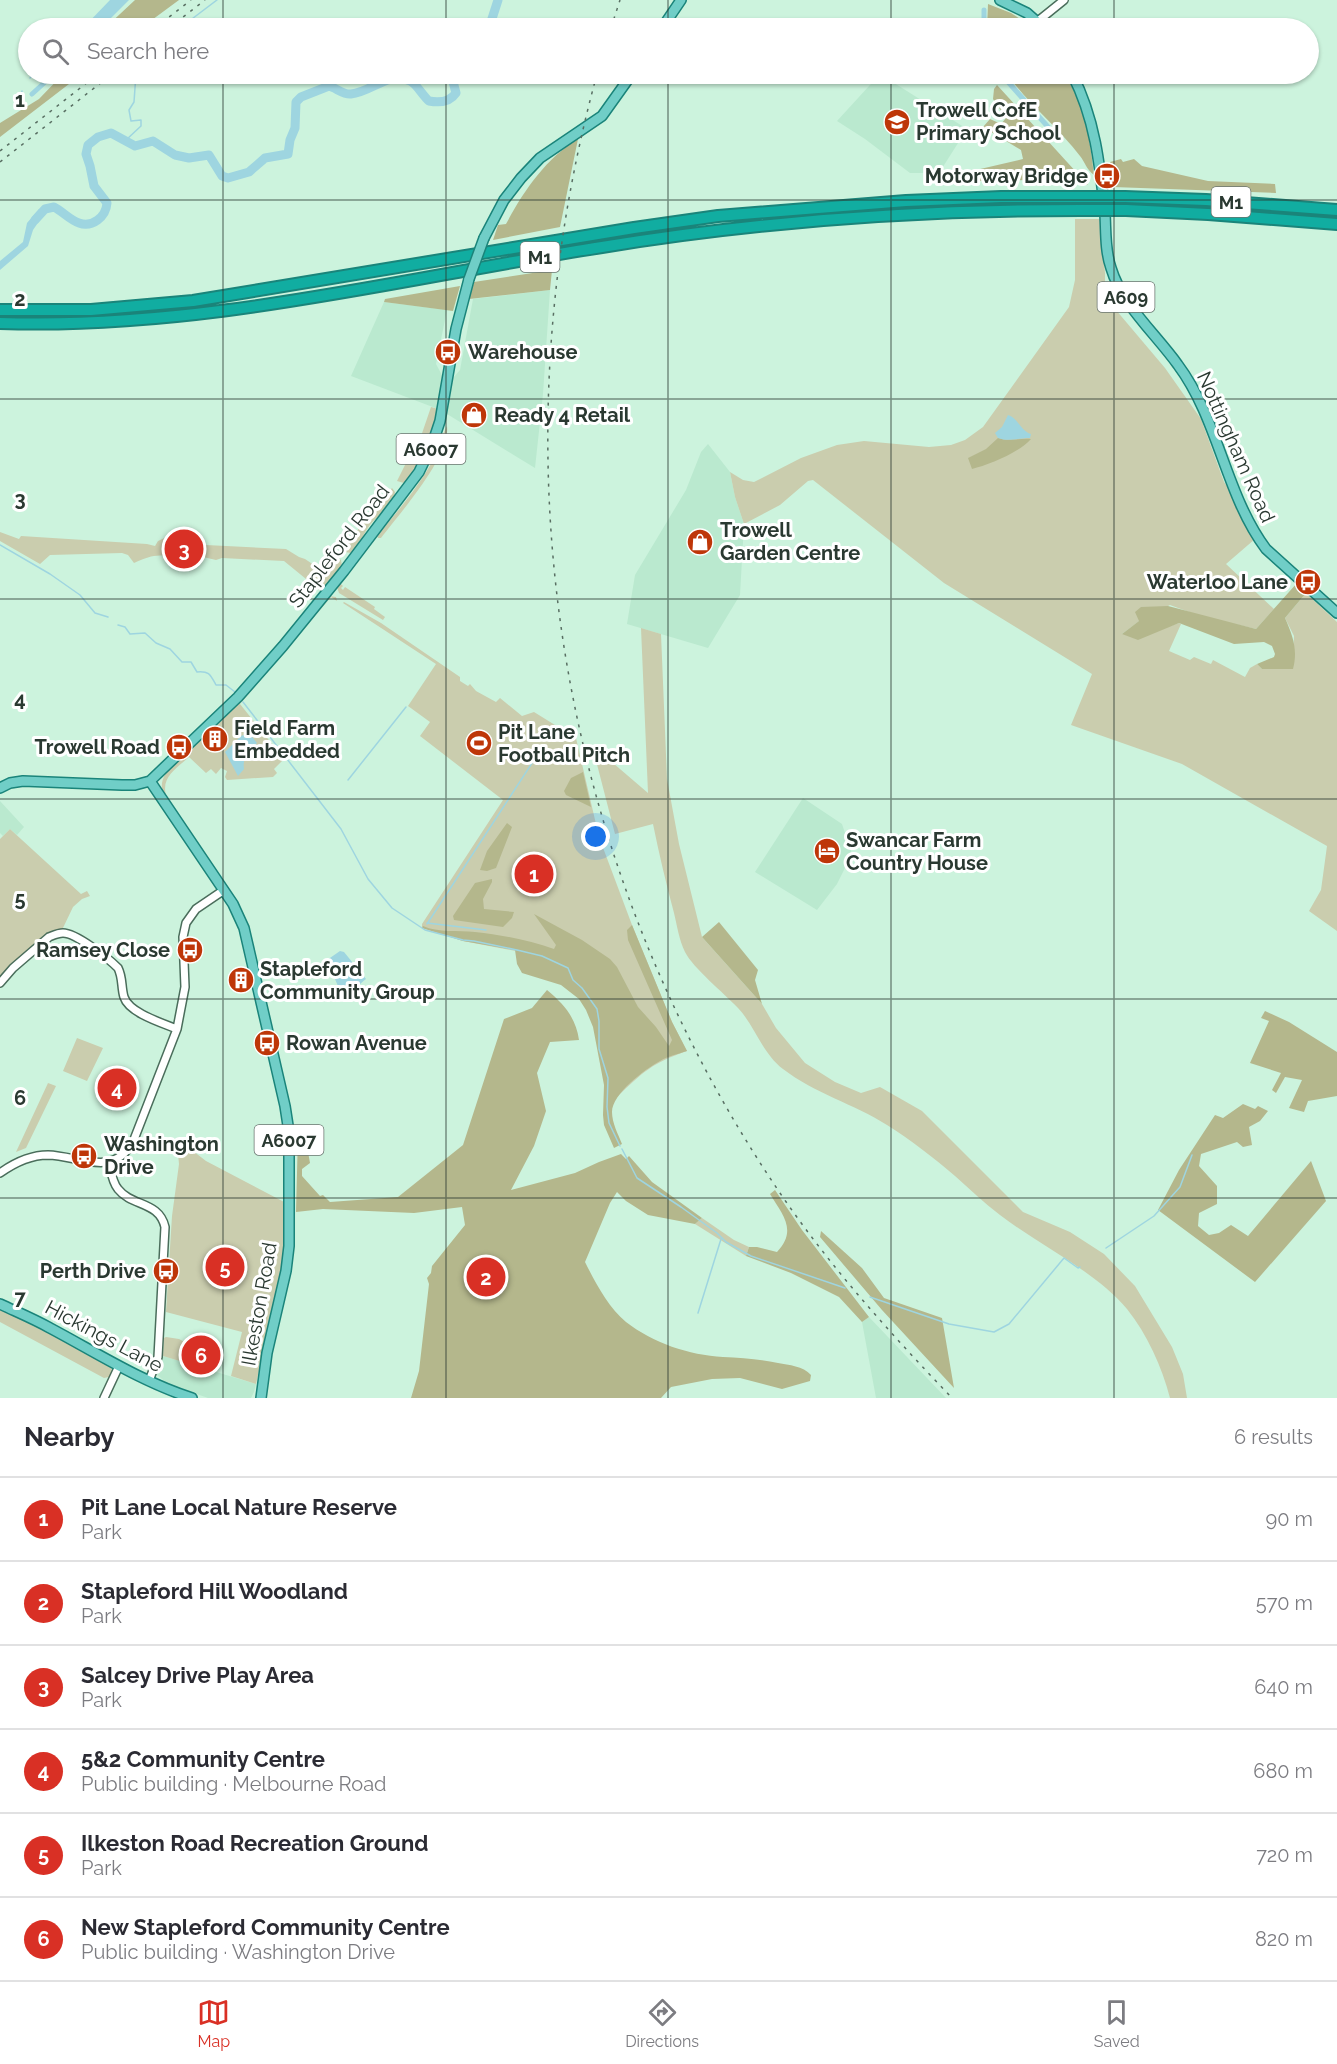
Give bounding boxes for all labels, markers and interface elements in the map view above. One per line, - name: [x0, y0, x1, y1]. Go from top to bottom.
- search box: [18, 18, 1319, 84]
- icon: search: [39, 35, 72, 68]
- text: Search here: [87, 38, 209, 64]
- text: 1: [15, 88, 25, 112]
- place label: Trowell CofE Primary School: [916, 98, 1061, 145]
- school or university icon: Trowell CofE Primary School: [882, 107, 912, 137]
- bus stop icon: Motorway Bridge: [1092, 161, 1122, 191]
- place label: Motorway Bridge: [925, 164, 1088, 188]
- road number: M1: [1212, 187, 1250, 217]
- road number: M1: [520, 242, 560, 272]
- road number: A609: [1098, 282, 1154, 312]
- text: 2: [14, 287, 26, 311]
- bus stop icon: Warehouse: [433, 337, 463, 367]
- place label: Warehouse: [468, 340, 577, 364]
- street label: Nottingham Road: [1192, 368, 1280, 526]
- shop icon: Ready 4 Retail: [459, 400, 489, 430]
- place label: Ready 4 Retail: [494, 403, 631, 427]
- road number: A6007: [396, 434, 466, 464]
- street label: Stapleford Road: [284, 480, 394, 612]
- text: 3: [14, 487, 26, 511]
- place label: Trowell Garden Centre: [720, 518, 860, 565]
- pin: 3: [164, 526, 204, 572]
- shop icon: Trowell Garden Centre: [685, 527, 715, 557]
- bus stop icon: Waterloo Lane: [1293, 567, 1323, 597]
- place label: Waterloo Lane: [1147, 570, 1288, 594]
- text: 4: [14, 687, 26, 711]
- place label: Field Farm Embedded: [234, 716, 340, 763]
- place label: Pit Lane Football Pitch: [498, 720, 630, 767]
- building icon: Field Farm Embedded: [200, 724, 230, 754]
- sports icon: Pit Lane Football Pitch: [464, 728, 494, 758]
- bus stop icon: Trowell Road: [164, 732, 194, 762]
- place label: Trowell Road: [34, 735, 160, 759]
- your location: [581, 822, 610, 851]
- place label: Swancar Farm Country House: [846, 828, 988, 875]
- hotel icon: Swancar Farm Country House: [812, 836, 842, 866]
- pin: 1: [514, 852, 554, 896]
- text: 5: [14, 887, 26, 911]
- bus stop icon: Ramsey Close: [175, 935, 205, 965]
- place label: Ramsey Close: [36, 938, 170, 962]
- place label: Stapleford Community Group: [260, 957, 435, 1004]
- building icon: Stapleford Community Group: [226, 965, 256, 995]
- bus stop icon: Rowan Avenue: [252, 1028, 282, 1058]
- place label: Rowan Avenue: [286, 1031, 427, 1055]
- pin: 4: [98, 1066, 136, 1110]
- text: 6: [14, 1086, 26, 1110]
- road number: A6007: [254, 1125, 324, 1155]
- place label: Washington Drive: [104, 1132, 219, 1179]
- bus stop icon: Washington Drive: [69, 1141, 99, 1171]
- street label: Ilkeston Road: [236, 1240, 282, 1368]
- pin: 5: [206, 1244, 244, 1290]
- pin: 2: [466, 1254, 506, 1300]
- bus stop icon: Perth Drive: [151, 1256, 181, 1286]
- place label: Perth Drive: [40, 1259, 146, 1283]
- text: 7: [14, 1286, 26, 1310]
- street label: Hickings Lane: [41, 1295, 167, 1377]
- pin: 6: [182, 1332, 220, 1378]
- text: Nearby: [24, 1422, 114, 1452]
- text: 6 results: [1234, 1425, 1313, 1449]
- text: Pit Lane Local Nature Reserve: [81, 1494, 397, 1520]
- text: 1: [39, 1507, 48, 1531]
- text: 90 m: [1266, 1507, 1313, 1531]
- text: Park: [81, 1520, 122, 1544]
- text: Stapleford Hill Woodland: [81, 1578, 348, 1604]
- text: 2: [38, 1591, 49, 1615]
- text: 570 m: [1256, 1591, 1313, 1615]
- text: Park: [81, 1604, 122, 1628]
- text: Salcey Drive Play Area: [81, 1662, 314, 1688]
- text: 3: [38, 1675, 49, 1699]
- text: 640 m: [1254, 1675, 1313, 1699]
- text: Park: [81, 1688, 122, 1712]
- text: 5&2 Community Centre: [81, 1746, 325, 1772]
- text: 4: [38, 1759, 49, 1783]
- text: 680 m: [1253, 1759, 1313, 1783]
- text: Public building · Melbourne Road: [81, 1772, 387, 1796]
- text: Ilkeston Road Recreation Ground: [81, 1830, 428, 1856]
- text: 5: [38, 1843, 49, 1867]
- text: 720 m: [1256, 1843, 1313, 1867]
- text: Park: [81, 1856, 122, 1880]
- text: New Stapleford Community Centre: [81, 1914, 450, 1940]
- text: 6: [37, 1927, 50, 1951]
- text: 820 m: [1255, 1927, 1313, 1951]
- text: Public building · Washington Drive: [81, 1940, 395, 1964]
- tab: Map: [197, 1996, 230, 2051]
- tab: Directions: [625, 1996, 699, 2051]
- tab: Saved: [1094, 1996, 1140, 2051]

